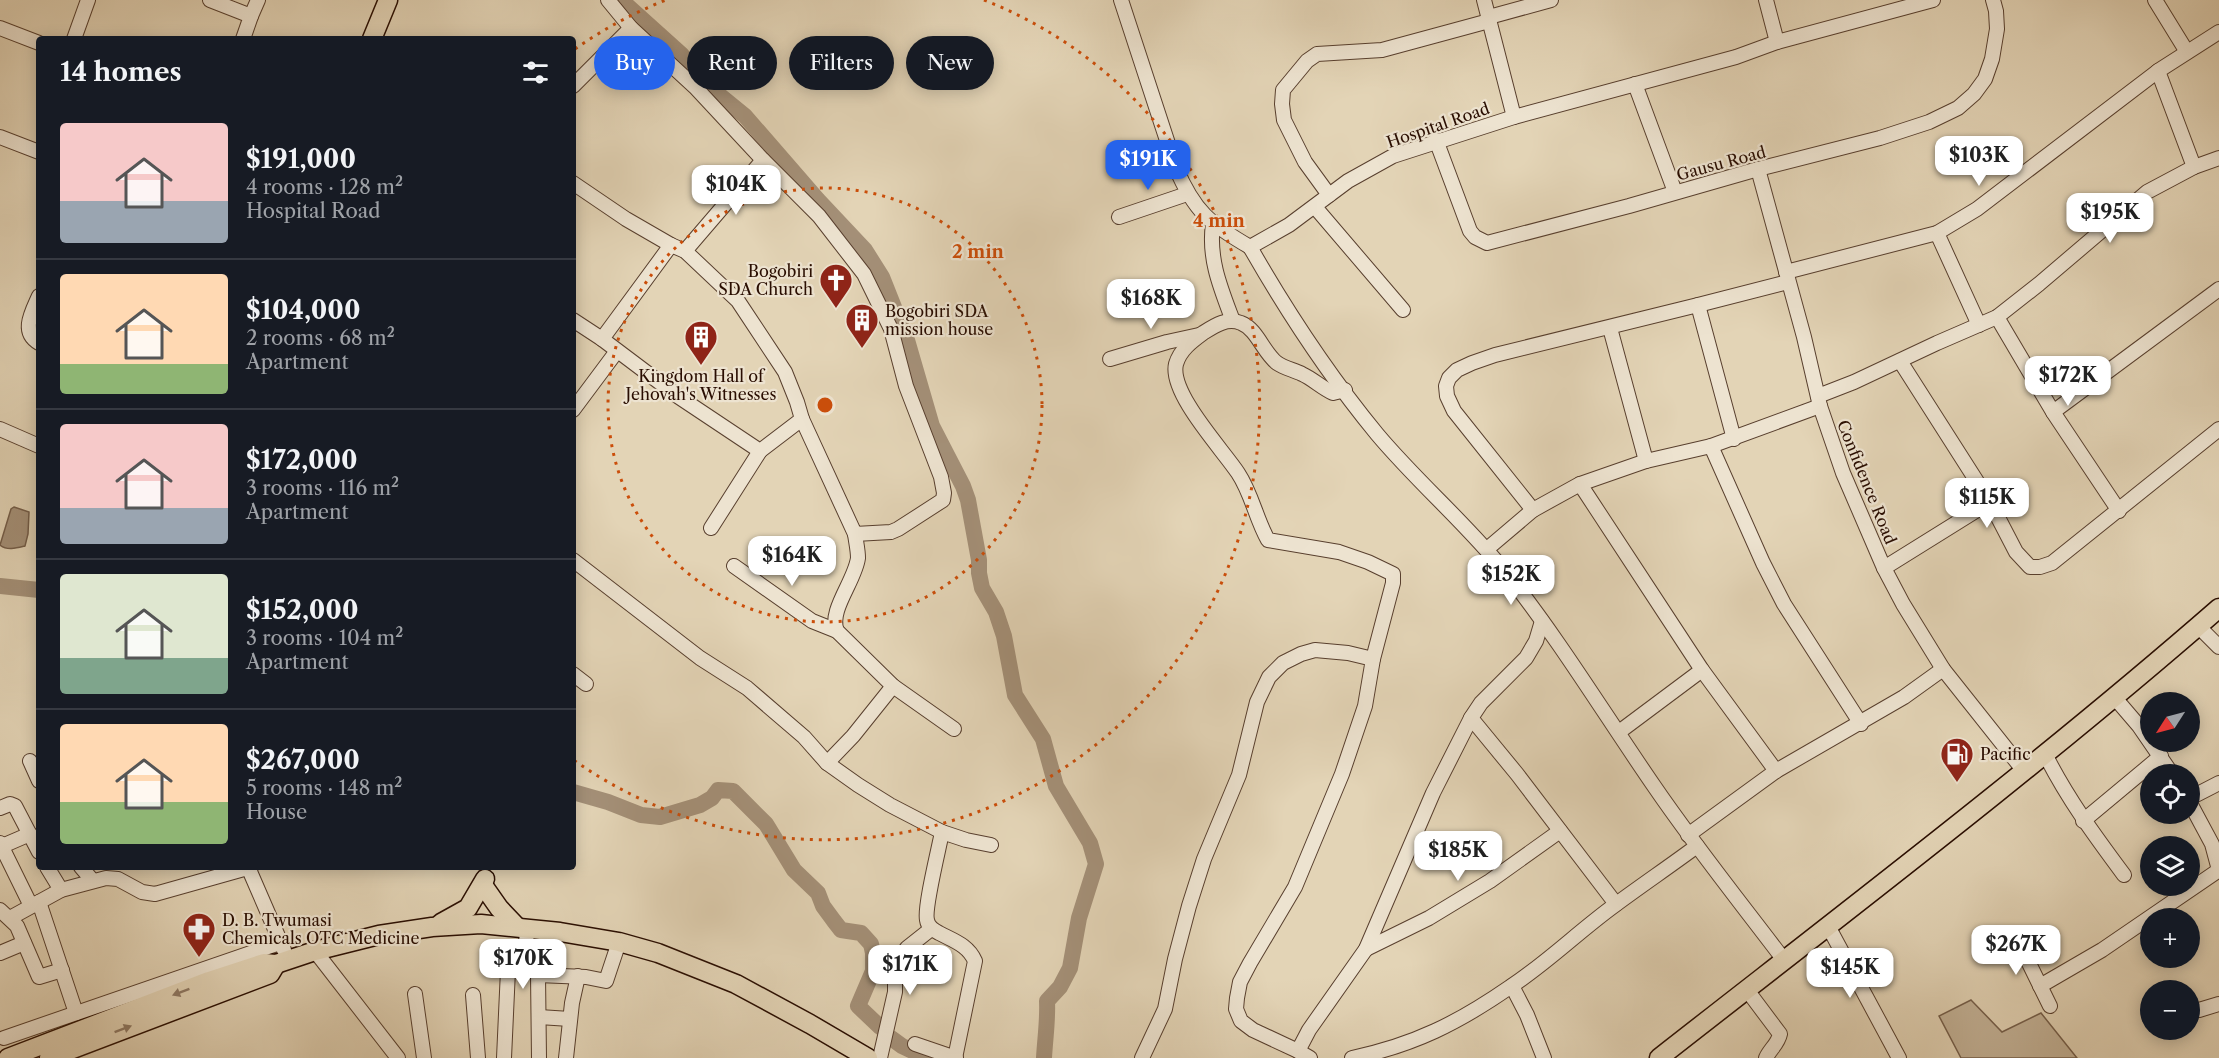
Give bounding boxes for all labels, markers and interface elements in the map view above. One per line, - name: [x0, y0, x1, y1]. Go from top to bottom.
- chip: Buy: [594, 36, 675, 90]
- chip: Rent: [687, 36, 777, 90]
- chip: Filters: [789, 36, 894, 90]
- chip: New: [906, 36, 994, 90]
- text: 14 homes: [60, 56, 182, 88]
- icon: filters: [519, 56, 552, 89]
- street label: Hospital Road: [1384, 98, 1492, 152]
- pin: $103K: [1937, 136, 2021, 187]
- pin: $191K: [1106, 140, 1190, 191]
- street label: Gausu Road: [1674, 141, 1768, 185]
- text: $191,000: [246, 143, 356, 175]
- text: $103K: [1949, 143, 2009, 167]
- icon: home: [108, 147, 180, 219]
- text: $191K: [1119, 147, 1177, 171]
- pin: $104K: [694, 165, 778, 216]
- text: $104K: [706, 172, 766, 196]
- text: 4 rooms · 128 m²: [246, 175, 403, 199]
- pin: $195K: [2068, 193, 2152, 244]
- text: Hospital Road: [246, 199, 380, 223]
- text: $195K: [2080, 200, 2140, 224]
- text: 4 min: [1193, 210, 1246, 232]
- text: 2 min: [952, 241, 1005, 263]
- place label: Bogobiri SDA Church: [718, 261, 813, 299]
- church icon: Bogobiri SDA Church: [818, 262, 854, 309]
- pin: $168K: [1109, 279, 1193, 330]
- text: $168K: [1121, 286, 1181, 310]
- text: $104,000: [246, 294, 360, 326]
- icon: home: [108, 298, 180, 370]
- place label: Bogobiri SDA mission house: [885, 301, 993, 339]
- building icon: Bogobiri SDA mission house: [844, 302, 880, 349]
- building icon: Kingdom Hall of Jehovah's Witnesses: [683, 319, 719, 366]
- text: 2 rooms · 68 m²: [246, 326, 395, 350]
- text: Apartment: [246, 350, 349, 374]
- pin: $172K: [2026, 356, 2110, 407]
- text: $172K: [2039, 363, 2097, 387]
- place label: Kingdom Hall of Jehovah's Witnesses: [622, 366, 777, 404]
- centre of rings: [815, 395, 835, 415]
- street label: Confidence Road: [1833, 417, 1901, 547]
- text: $172,000: [246, 444, 358, 476]
- icon: home: [108, 448, 180, 520]
- text: 3 rooms · 116 m²: [246, 476, 399, 500]
- pin: $115K: [1945, 478, 2029, 529]
- text: $115K: [1959, 485, 2015, 509]
- text: Apartment: [246, 500, 349, 524]
- pin: $164K: [750, 536, 834, 587]
- text: $164K: [762, 543, 822, 567]
- pin: $152K: [1469, 555, 1553, 606]
- text: $152K: [1482, 562, 1541, 586]
- text: $152,000: [246, 594, 358, 626]
- icon: home: [108, 598, 180, 670]
- text: 3 rooms · 104 m²: [246, 626, 403, 650]
- text: Apartment: [246, 650, 349, 674]
- north arrow: [2140, 692, 2200, 752]
- map controls: [2140, 692, 2200, 1040]
- fuel station icon: Pacific: [1939, 736, 1975, 783]
- text: $267,000: [246, 744, 360, 776]
- place label: Pacific: [1980, 744, 2031, 764]
- icon: home: [108, 748, 180, 820]
- button: locate: [2140, 764, 2200, 824]
- text: 5 rooms · 148 m²: [246, 776, 402, 800]
- text: House: [246, 800, 307, 824]
- pin: $185K: [1416, 831, 1500, 882]
- button: layers: [2140, 836, 2200, 896]
- text: $185K: [1428, 838, 1488, 862]
- button: +: [2140, 908, 2200, 968]
- place label: D. B. Twumasi Chemicals OTC Medicine: [222, 910, 419, 948]
- pharmacy icon: D. B. Twumasi Chemicals OTC Medicine: [181, 911, 217, 958]
- pin: $267K: [1974, 925, 2058, 976]
- text: $267K: [1985, 932, 2047, 956]
- pin: $170K: [481, 939, 565, 990]
- pin: $171K: [868, 945, 952, 996]
- text: $170K: [493, 946, 553, 970]
- pin: $145K: [1808, 948, 1892, 999]
- text: $171K: [882, 952, 938, 976]
- text: $145K: [1820, 955, 1880, 979]
- button: −: [2140, 980, 2200, 1040]
- one-way arrow: [172, 988, 190, 997]
- one-way arrow: [114, 1024, 132, 1034]

